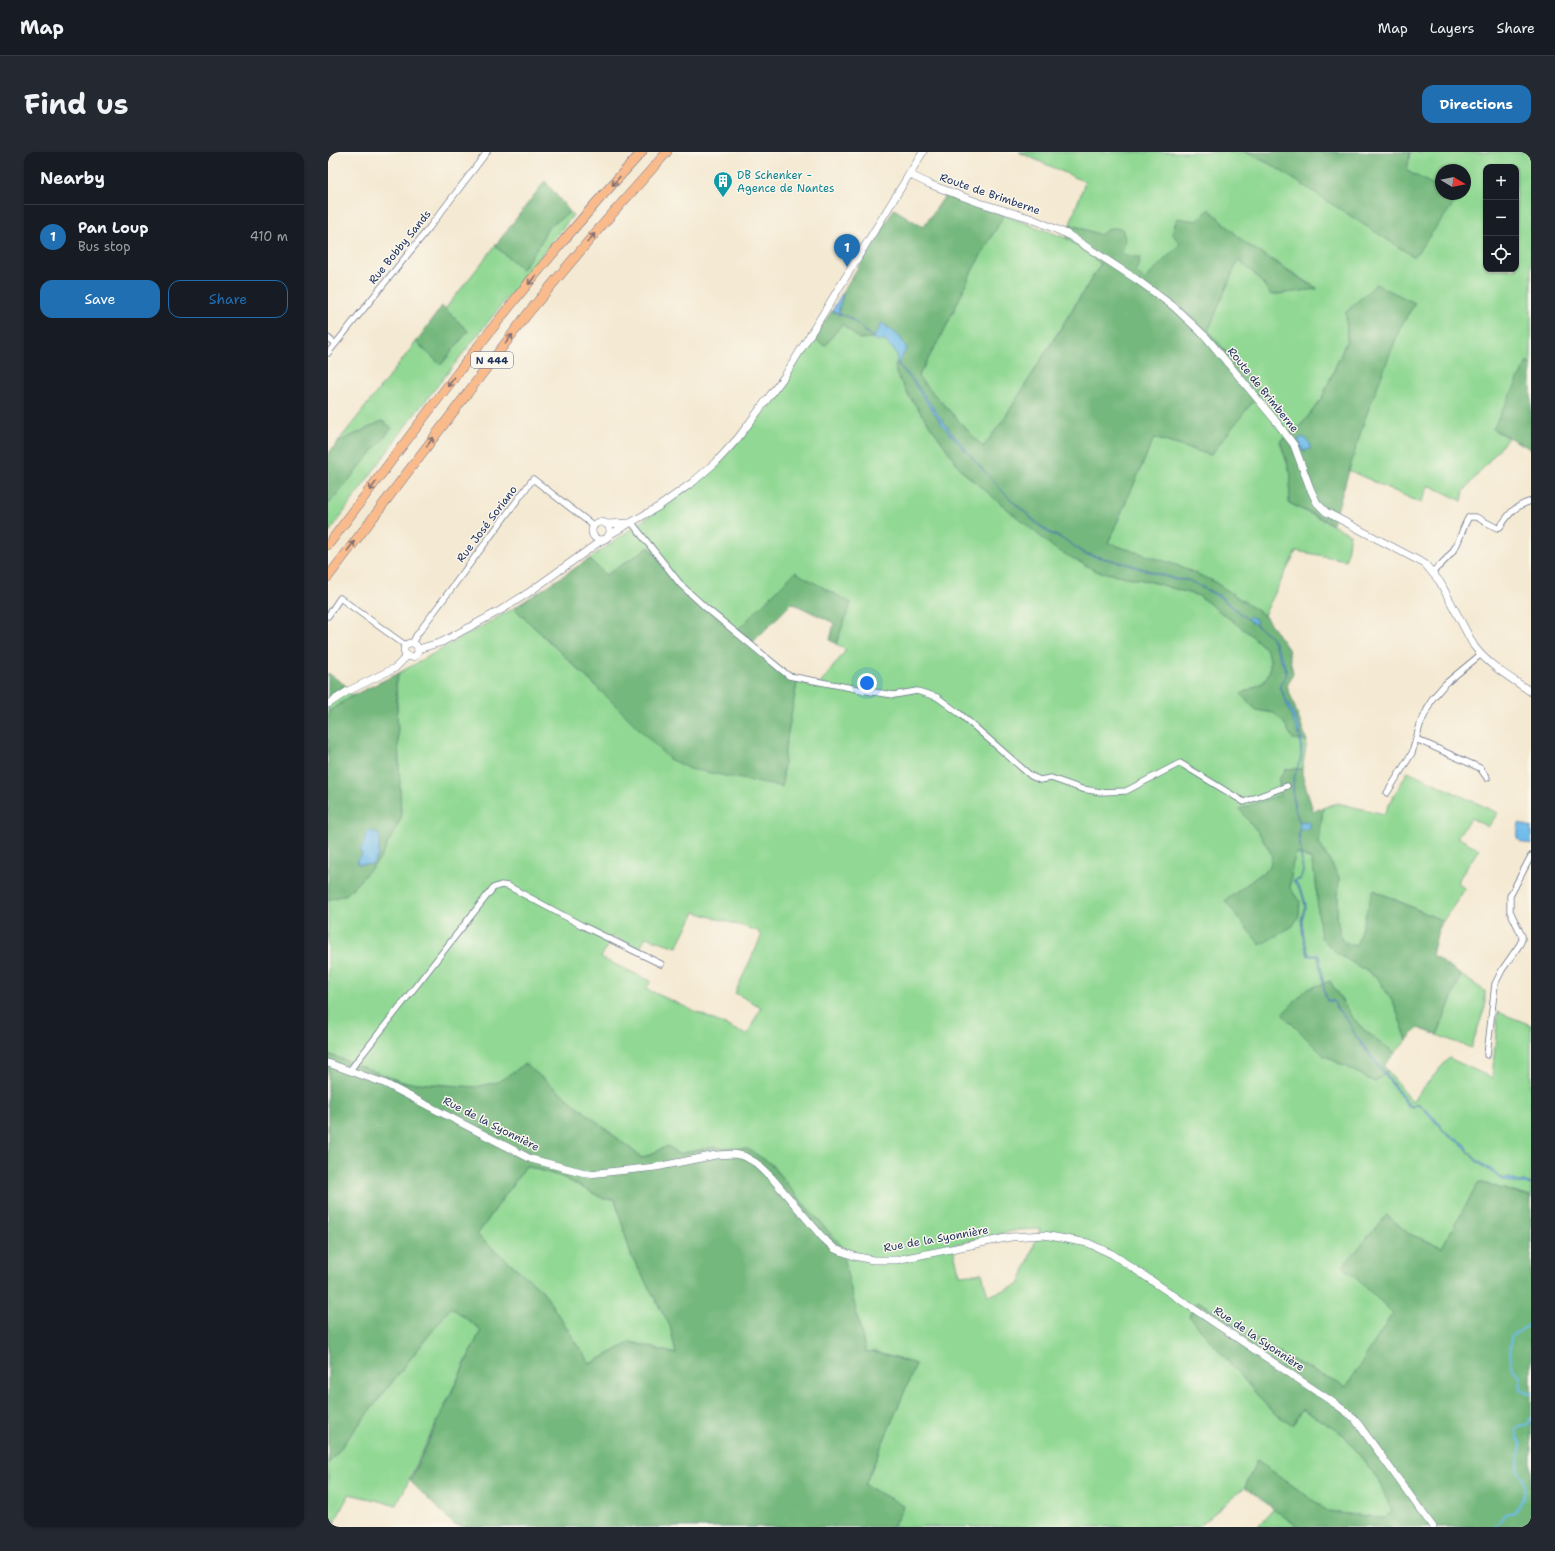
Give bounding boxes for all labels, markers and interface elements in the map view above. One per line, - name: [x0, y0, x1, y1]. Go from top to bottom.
- text: Map: [20, 15, 64, 40]
- text: Map: [1378, 19, 1408, 37]
- text: Layers: [1430, 19, 1474, 37]
- text: Share: [1496, 19, 1535, 37]
- text: Find us: [24, 85, 129, 123]
- button: Directions: [1422, 85, 1531, 123]
- north arrow: [1435, 164, 1471, 200]
- map controls: [1483, 164, 1519, 272]
- button: +: [1483, 164, 1519, 200]
- text: Nearby: [40, 167, 105, 189]
- place label: DB Schenker - Agence de Nantes: [737, 168, 834, 196]
- building icon: DB Schenker - Agence de Nantes: [712, 170, 734, 198]
- street label: Route de Brimberne: [938, 170, 1042, 218]
- one-way arrow: [611, 176, 620, 186]
- button: −: [1483, 200, 1519, 236]
- street label: Rue Bobby Sands: [365, 207, 435, 287]
- text: Pan Loup: [78, 218, 148, 238]
- text: 1: [50, 228, 56, 245]
- text: 410 m: [250, 228, 288, 245]
- one-way arrow: [586, 232, 595, 243]
- pin: 1: [834, 234, 860, 267]
- button: locate: [1483, 236, 1519, 272]
- text: Bus stop: [78, 238, 130, 255]
- one-way arrow: [527, 274, 536, 285]
- button: Save: [40, 280, 160, 318]
- button: Share: [168, 280, 288, 318]
- one-way arrow: [504, 333, 513, 344]
- street label: Route de Brimberne: [1224, 344, 1302, 436]
- road number: N 444: [471, 352, 513, 368]
- one-way arrow: [447, 376, 455, 387]
- one-way arrow: [425, 437, 434, 448]
- one-way arrow: [369, 480, 377, 491]
- street label: Rue José Soriano: [453, 482, 521, 565]
- one-way arrow: [347, 540, 356, 551]
- your location: [857, 673, 877, 693]
- street label: Rue de la Syonnière: [440, 1093, 542, 1155]
- street label: Rue de la Syonnière: [882, 1222, 990, 1256]
- street label: Rue de la Syonnière: [1211, 1303, 1307, 1375]

